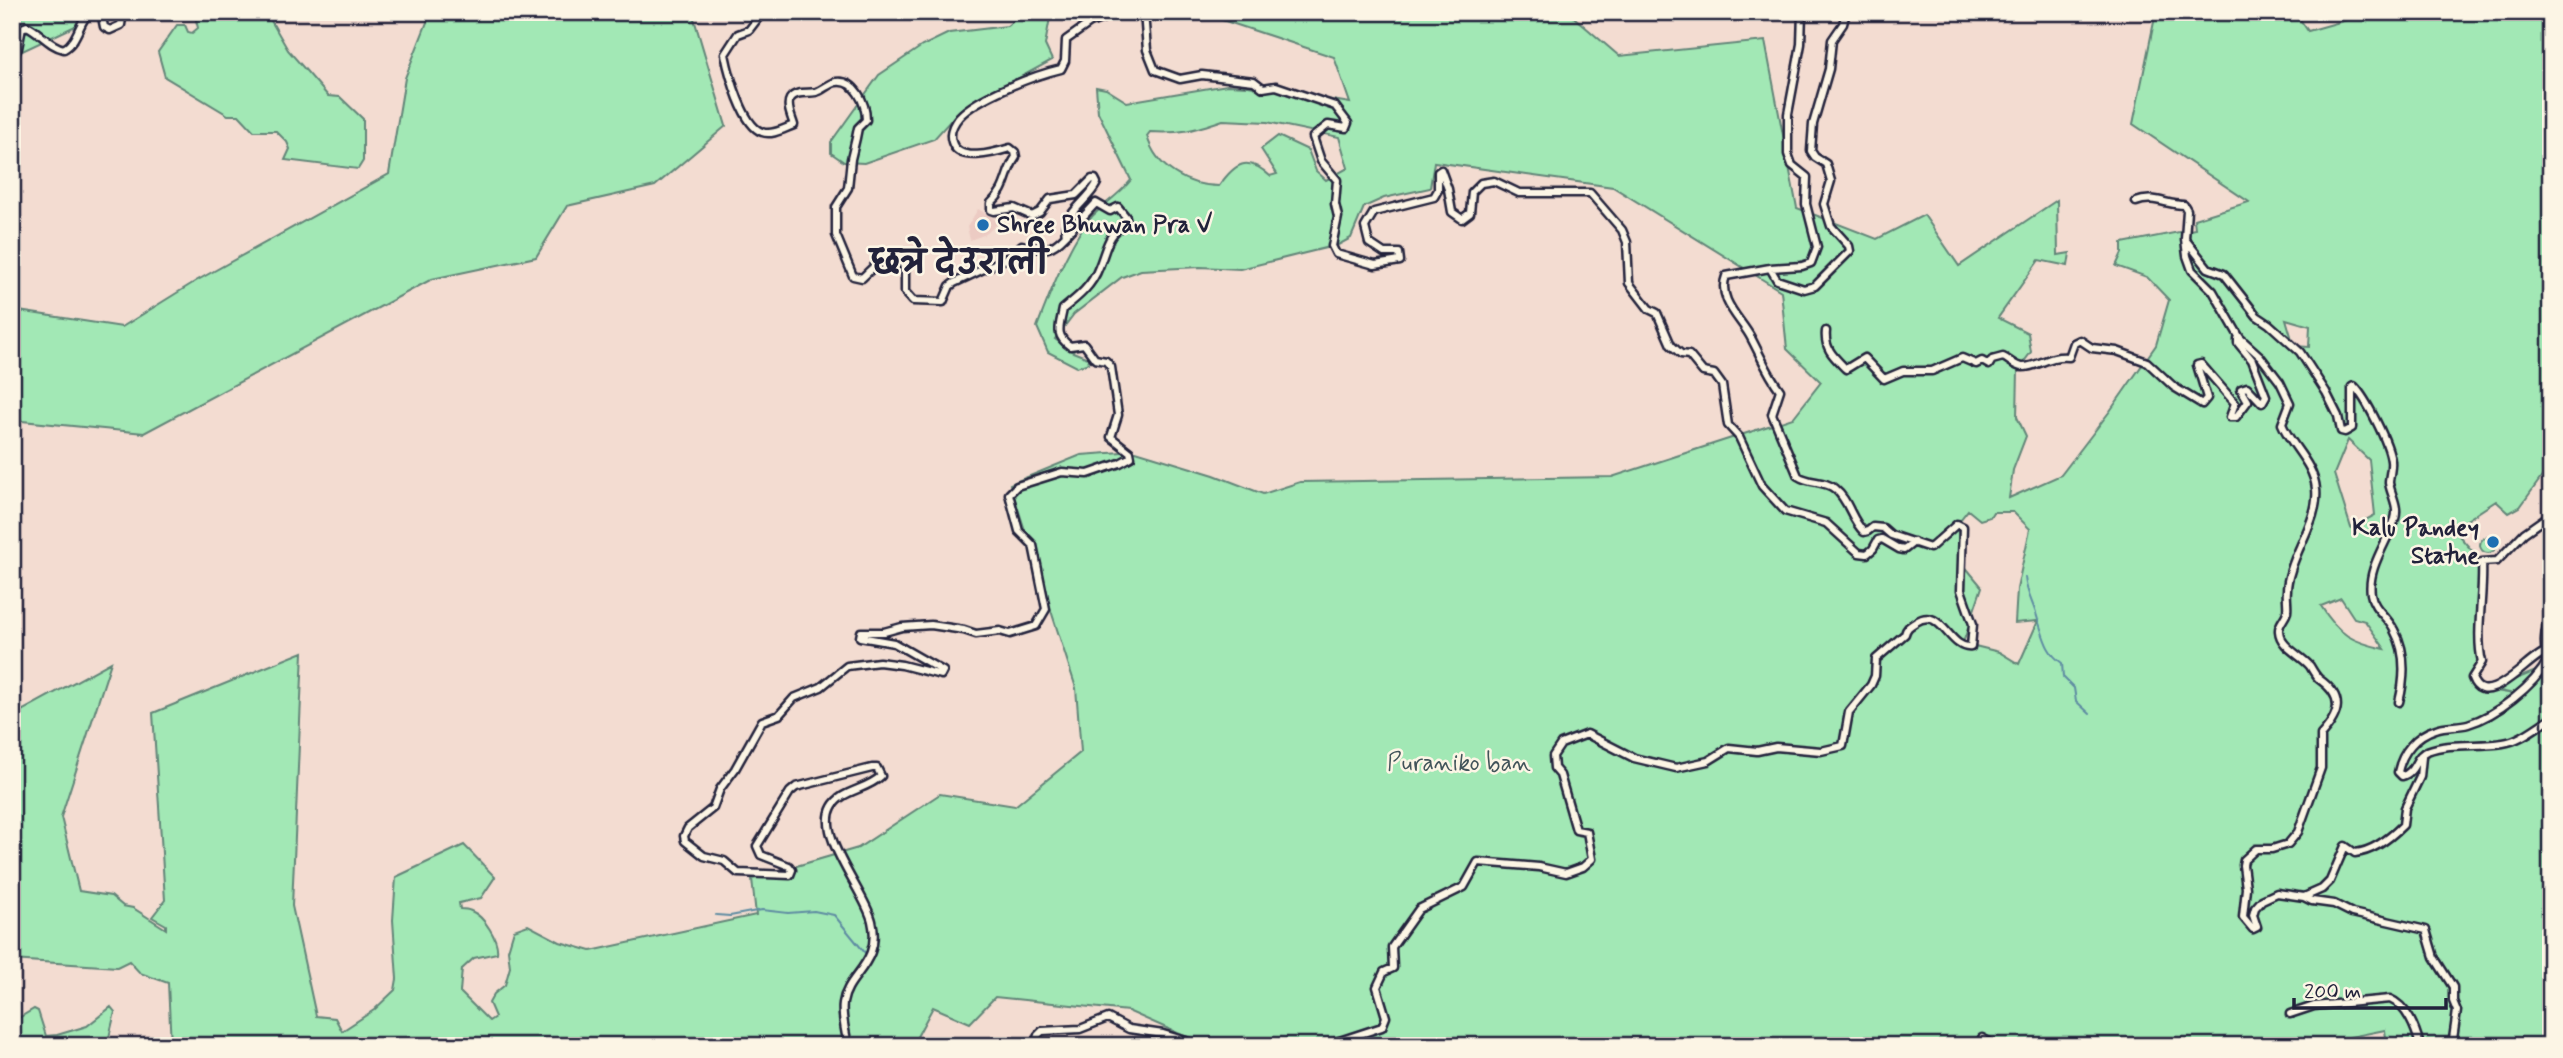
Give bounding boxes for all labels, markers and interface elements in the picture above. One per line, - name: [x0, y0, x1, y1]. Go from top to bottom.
- place label: Shree Bhuwan Pra V: [997, 210, 1213, 241]
- marker: Shree Bhuwan Pra V: [975, 217, 991, 233]
- district label: छत्रे देउराली: [867, 236, 1051, 285]
- place label: Kalu Pandey Statue: [2352, 513, 2479, 572]
- marker: Kalu Pandey Statue: [2485, 534, 2501, 550]
- park label: Puraniko ban: [1387, 748, 1531, 779]
- scale bar: [2294, 967, 2446, 1011]
- text: 200 m: [2304, 978, 2361, 1006]

